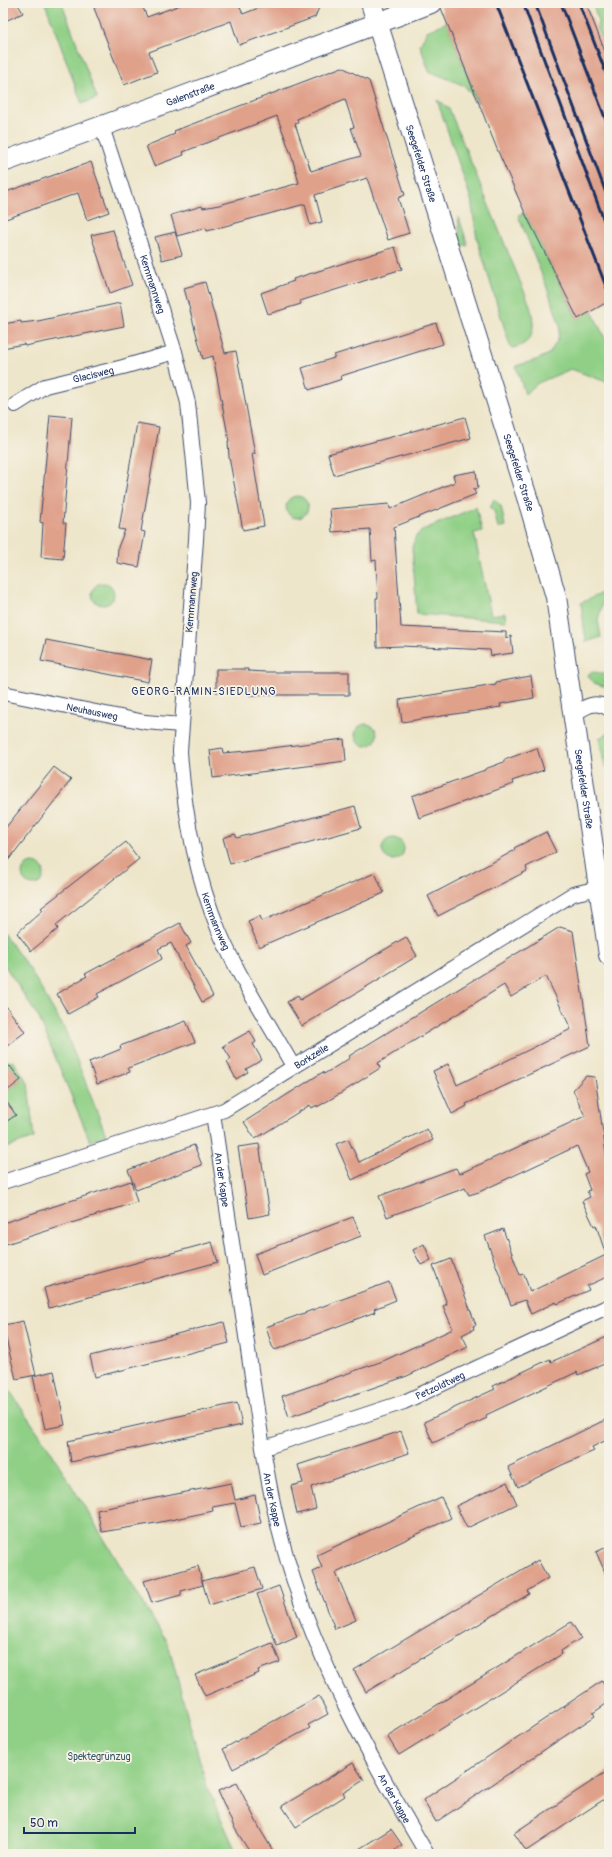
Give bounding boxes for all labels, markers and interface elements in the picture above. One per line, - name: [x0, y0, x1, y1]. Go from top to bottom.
- street label: Galenstraße: [164, 80, 216, 109]
- street label: Seegefelder Straße: [403, 123, 438, 204]
- street label: Kemmannweg: [137, 253, 167, 315]
- street label: Glacisweg: [72, 365, 115, 386]
- street label: Seegefelder Straße: [500, 432, 536, 513]
- street label: Kemmannweg: [183, 571, 201, 633]
- district label: GEORG-RAMIN-SIEDLUNG: [131, 685, 277, 698]
- street label: Neuhausweg: [65, 701, 119, 723]
- street label: Seegefelder Straße: [572, 748, 595, 830]
- street label: Kemmannweg: [198, 891, 232, 952]
- street label: Borkzeile: [292, 1042, 331, 1072]
- street label: An der Kappe: [211, 1151, 231, 1208]
- street label: Petzoldtweg: [414, 1369, 467, 1403]
- street label: An der Kappe: [260, 1471, 283, 1528]
- park label: Spektegrünzug: [67, 1751, 131, 1763]
- street label: An der Kappe: [375, 1772, 413, 1825]
- scale bar: [24, 1809, 135, 1835]
- text: 50 m: [30, 1816, 58, 1831]

